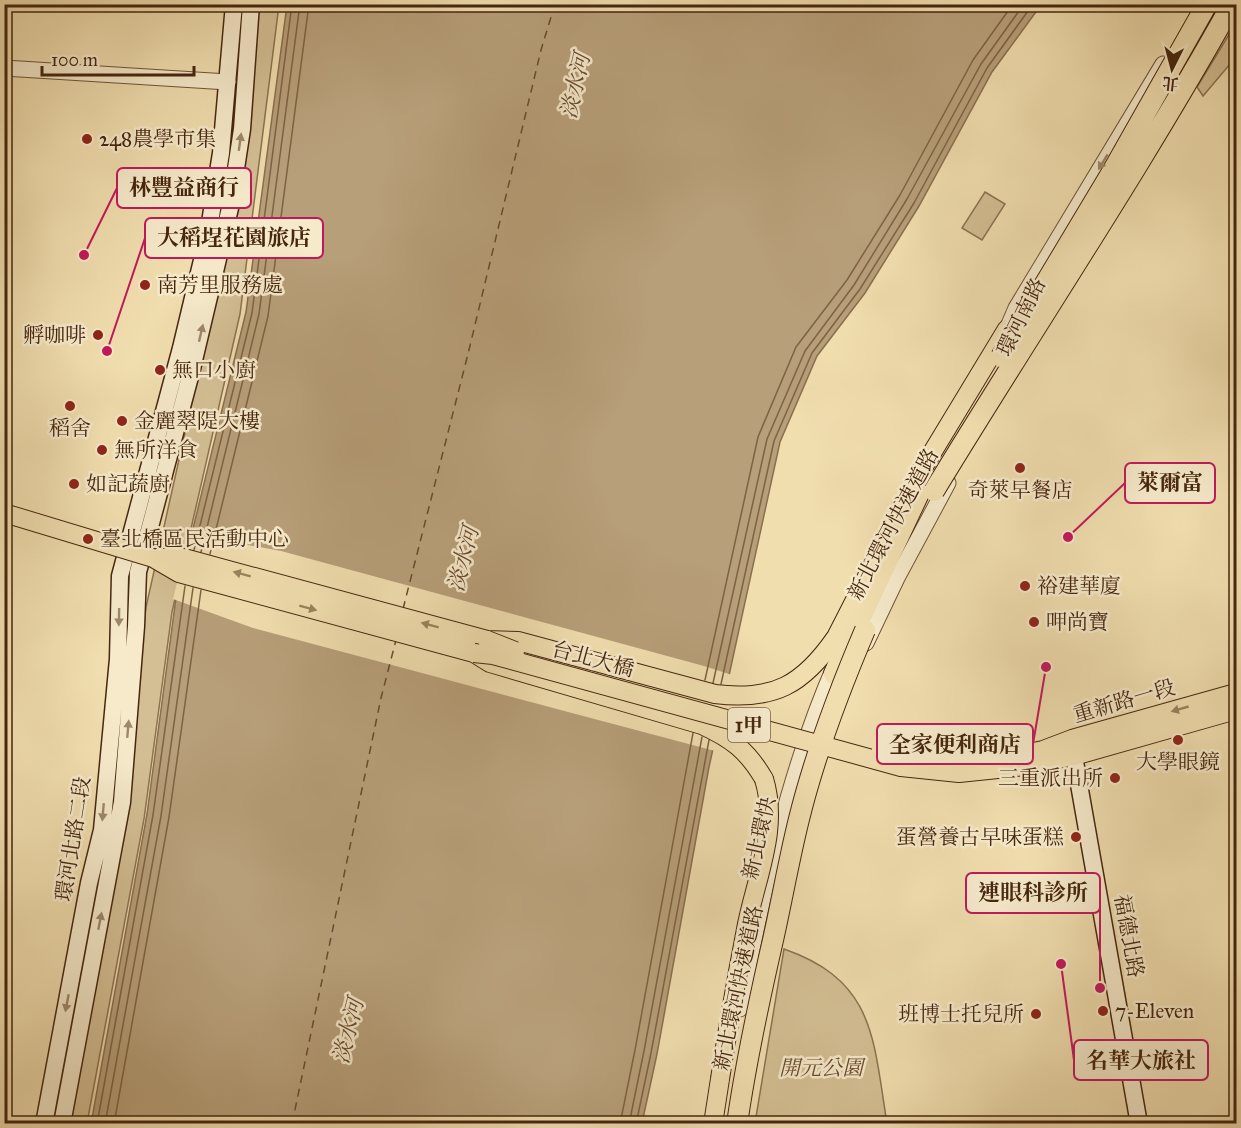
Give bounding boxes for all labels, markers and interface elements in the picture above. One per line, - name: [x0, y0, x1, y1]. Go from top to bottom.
- scale bar: [42, 39, 194, 77]
- north arrow: [1142, 39, 1202, 99]
- water label: 淡水河: [554, 47, 596, 121]
- text: 100 m: [51, 49, 98, 71]
- text: 北: [1162, 73, 1179, 94]
- place label: 248農學市集: [99, 126, 216, 152]
- marker: 248農學市集: [80, 132, 94, 146]
- one-way arrow: [235, 132, 244, 151]
- one-way arrow: [1098, 154, 1109, 170]
- callout: 林豐益商行: [117, 168, 251, 208]
- text: 林豐益商行: [129, 174, 239, 201]
- callout: 大稻埕花園旅店: [145, 218, 323, 258]
- text: 大稻埕花園旅店: [157, 224, 311, 251]
- place label: 南芳里服務處: [157, 272, 283, 298]
- street label: 環河南路: [991, 274, 1051, 360]
- marker: 南芳里服務處: [138, 278, 152, 292]
- place label: 孵咖啡: [23, 322, 86, 348]
- one-way arrow: [196, 324, 206, 342]
- marker: 孵咖啡: [91, 328, 105, 342]
- place label: 無口小廚: [172, 357, 256, 383]
- marker: 無口小廚: [153, 363, 167, 377]
- marker: 稻舍: [63, 399, 77, 413]
- place label: 金麗翠隄大樓: [134, 408, 260, 434]
- marker: 金麗翠隄大樓: [115, 414, 129, 428]
- place label: 稻舍: [49, 415, 91, 441]
- place label: 無所洋食: [114, 437, 198, 463]
- marker: 無所洋食: [95, 443, 109, 457]
- street label: 新北環河快速道路: [842, 444, 944, 604]
- marker: 奇萊早餐店: [1013, 461, 1027, 475]
- callout: 萊爾富: [1125, 463, 1215, 503]
- text: 萊爾富: [1137, 469, 1203, 496]
- place label: 如記蔬廚: [86, 471, 170, 497]
- marker: 如記蔬廚: [67, 477, 81, 491]
- place label: 奇萊早餐店: [968, 477, 1073, 503]
- water label: 淡水河: [442, 520, 485, 594]
- place label: 臺北橋區民活動中心: [100, 526, 289, 552]
- marker: 臺北橋區民活動中心: [81, 532, 95, 546]
- one-way arrow: [233, 569, 251, 578]
- place label: 裕建華廈: [1037, 573, 1121, 599]
- marker: 裕建華廈: [1018, 579, 1032, 593]
- one-way arrow: [299, 604, 317, 613]
- one-way arrow: [115, 608, 124, 627]
- place label: 呷尚寶: [1046, 609, 1109, 635]
- marker: 呷尚寶: [1027, 615, 1041, 629]
- one-way arrow: [421, 619, 439, 629]
- street label: 台北大橋: [549, 636, 637, 682]
- street label: 重新路一段: [1070, 674, 1178, 728]
- one-way arrow: [1171, 705, 1189, 714]
- road number: 1甲: [728, 708, 770, 742]
- one-way arrow: [123, 719, 133, 738]
- callout: 全家便利商店: [877, 724, 1033, 764]
- text: 全家便利商店: [889, 731, 1021, 758]
- marker: 大學眼鏡: [1171, 733, 1185, 747]
- place label: 大學眼鏡: [1136, 749, 1220, 775]
- place label: 三重派出所: [998, 765, 1103, 791]
- marker: 三重派出所: [1108, 771, 1122, 785]
- street label: 環河北路二段: [50, 775, 96, 903]
- street label: 新北環快: [737, 794, 781, 882]
- one-way arrow: [99, 802, 108, 821]
- place label: 蛋營養古早味蛋糕: [896, 824, 1064, 850]
- marker: 蛋營養古早味蛋糕: [1069, 830, 1083, 844]
- callout: 連眼科診所: [966, 873, 1100, 913]
- text: 連眼科診所: [978, 879, 1088, 906]
- street label: 福德北路: [1109, 892, 1149, 980]
- street label: 新北環河快速道路: [708, 903, 768, 1073]
- one-way arrow: [96, 912, 105, 931]
- water label: 淡水河: [327, 992, 370, 1066]
- one-way arrow: [62, 994, 71, 1013]
- place label: 7-Eleven: [1115, 998, 1194, 1024]
- place label: 班博士托兒所: [898, 1001, 1024, 1027]
- marker: 7-Eleven: [1096, 1004, 1110, 1018]
- marker: 班博士托兒所: [1029, 1007, 1043, 1021]
- callout: 名華大旅社: [1074, 1040, 1208, 1080]
- text: 名華大旅社: [1086, 1047, 1196, 1074]
- park label: 開元公園: [779, 1055, 866, 1081]

